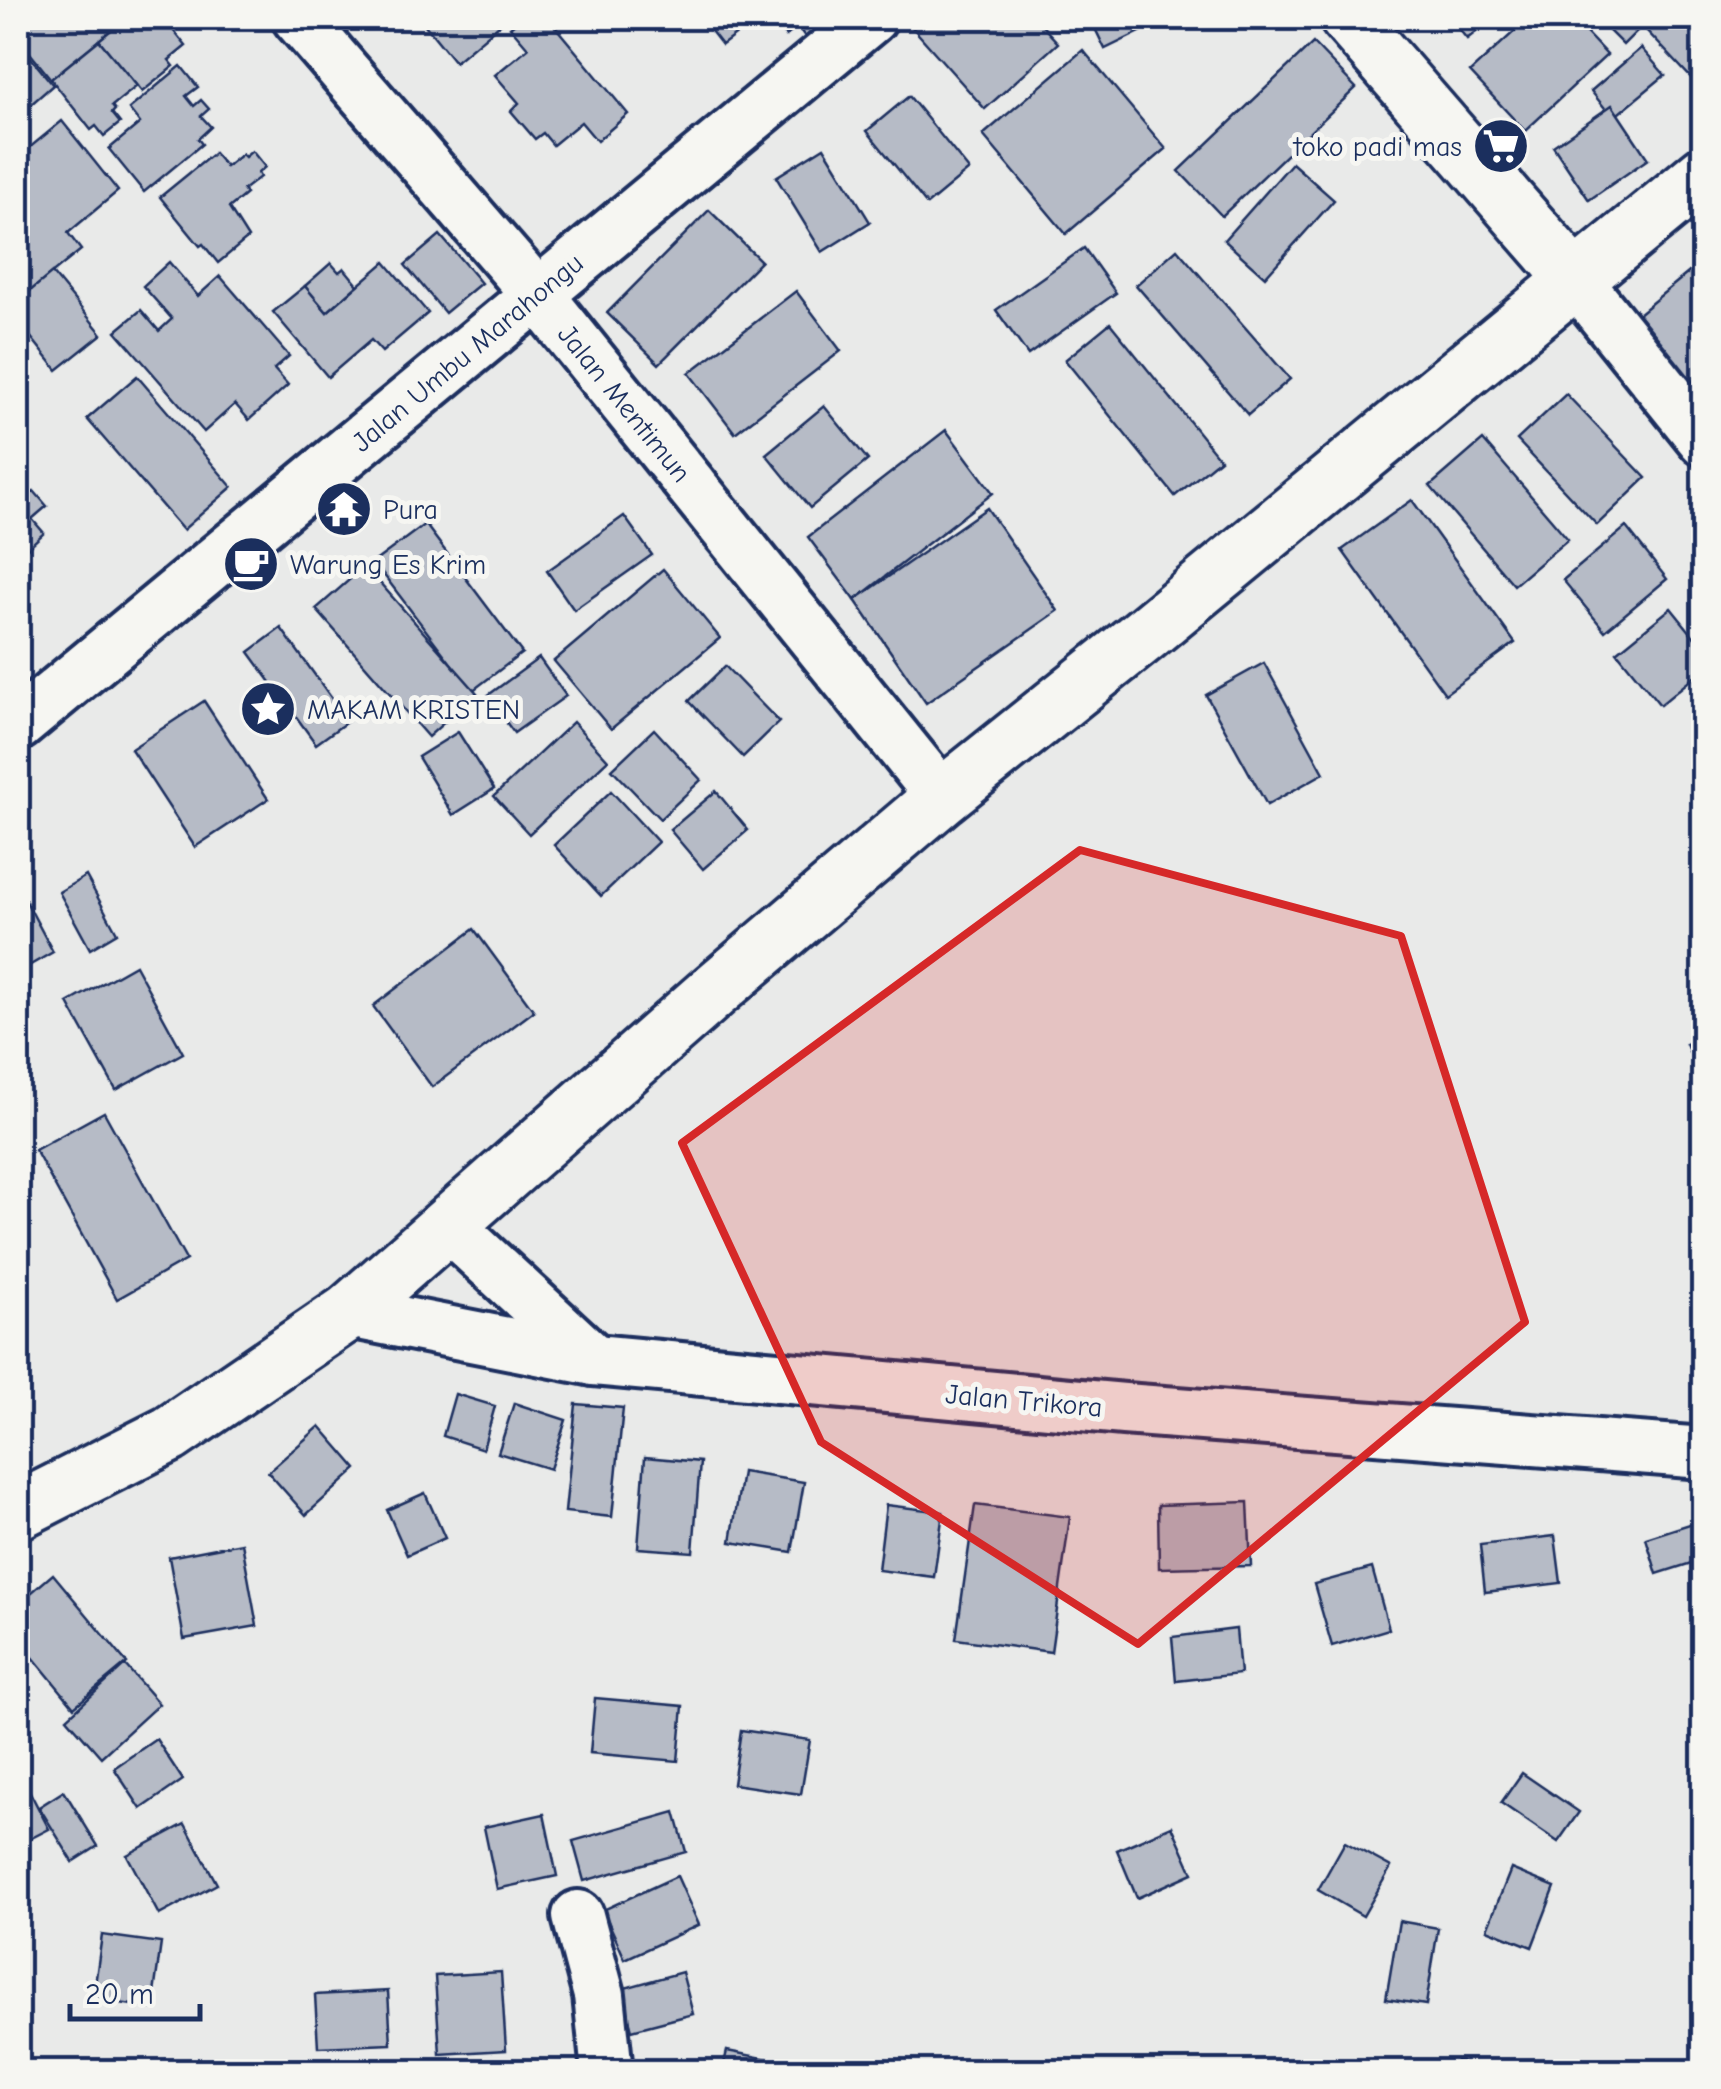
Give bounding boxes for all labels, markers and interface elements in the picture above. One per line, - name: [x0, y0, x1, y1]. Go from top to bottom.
- supermarket icon: toko padi mas: [1471, 116, 1531, 176]
- place label: toko padi mas: [1292, 131, 1462, 163]
- street label: Jalan Umbu Marahongu: [346, 247, 589, 459]
- street label: Jalan Mentimun: [551, 319, 697, 489]
- temple icon: Pura: [314, 479, 374, 539]
- place label: Pura: [383, 494, 438, 526]
- cafe icon: Warung Es Krim: [221, 534, 281, 594]
- place label: Warung Es Krim: [290, 549, 486, 581]
- place icon: MAKAM KRISTEN: [238, 679, 298, 739]
- place label: MAKAM KRISTEN: [307, 694, 520, 726]
- street label: Jalan Trikora: [944, 1378, 1104, 1424]
- scale bar: [70, 1959, 200, 2021]
- text: 20 m: [85, 1977, 154, 2012]

